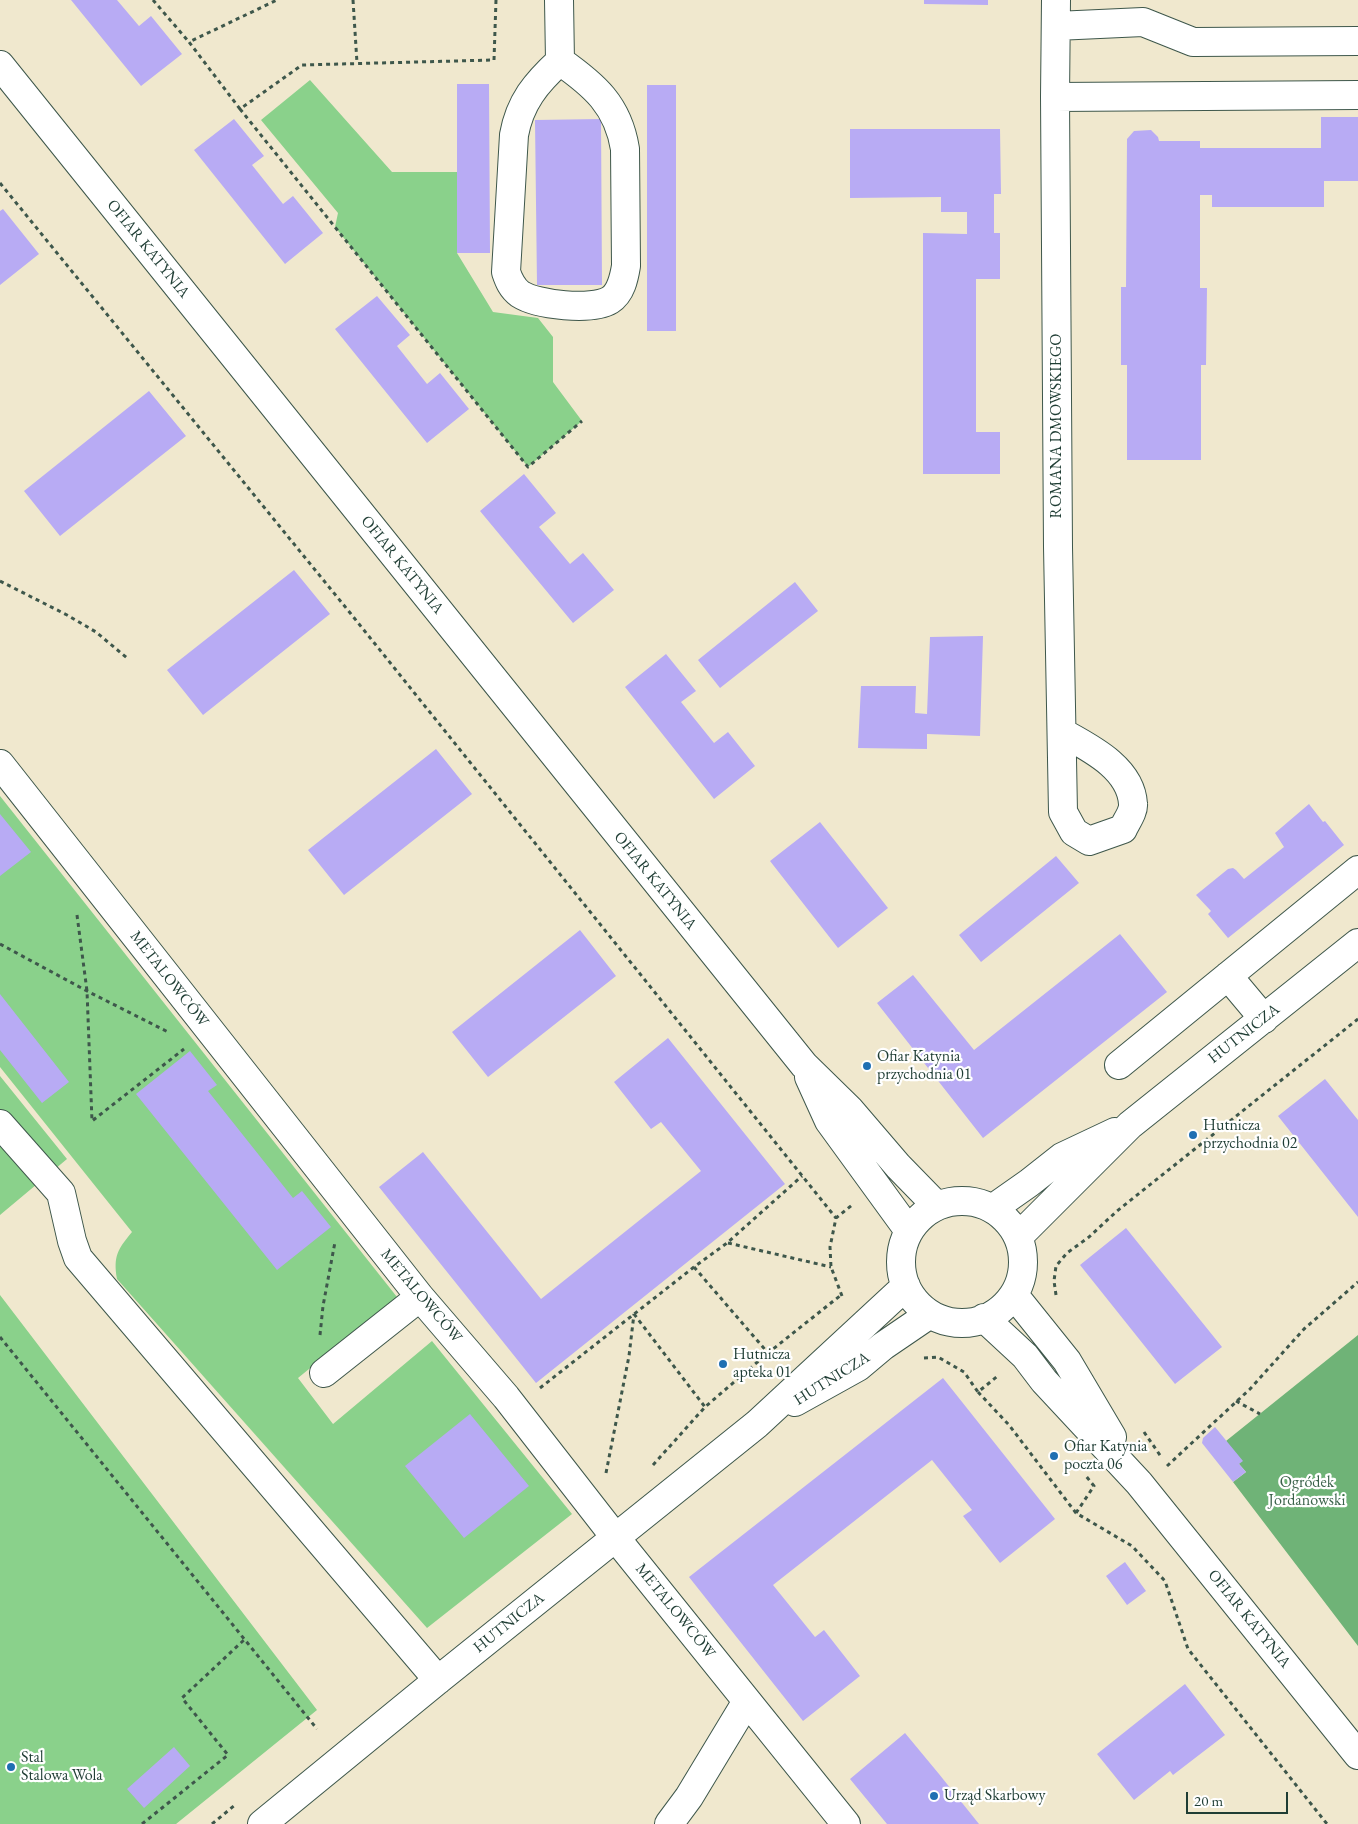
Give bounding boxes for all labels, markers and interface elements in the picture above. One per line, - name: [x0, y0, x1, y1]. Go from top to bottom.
- street label: OFIAR KATYNIA: [102, 196, 194, 302]
- street label: ROMANA DMOWSKIEGO: [1047, 333, 1067, 519]
- street label: OFIAR KATYNIA: [356, 512, 448, 618]
- street label: OFIAR KATYNIA: [609, 828, 701, 934]
- street label: METALOWCÓW: [126, 927, 212, 1031]
- street label: HUTNICZA: [1204, 1000, 1284, 1068]
- place label: Ofiar Katynia przychodnia 01: [877, 1047, 971, 1085]
- marker: Ofiar Katynia przychodnia 01: [861, 1060, 873, 1072]
- place label: Hutnicza przychodnia 02: [1203, 1116, 1297, 1154]
- marker: Hutnicza przychodnia 02: [1187, 1129, 1199, 1141]
- street label: METALOWCÓW: [376, 1245, 466, 1347]
- place label: Hutnicza apteka 01: [733, 1345, 791, 1383]
- street label: HUTNICZA: [791, 1348, 873, 1410]
- marker: Hutnicza apteka 01: [717, 1358, 729, 1370]
- place label: Ofiar Katynia poczta 06: [1064, 1437, 1147, 1475]
- marker: Ofiar Katynia poczta 06: [1048, 1450, 1060, 1462]
- park label: Ogródek Jordanowski: [1269, 1473, 1345, 1511]
- street label: METALOWCÓW: [631, 1560, 719, 1662]
- street label: OFIAR KATYNIA: [1203, 1566, 1295, 1672]
- street label: HUTNICZA: [470, 1589, 548, 1657]
- place label: Stal Stalowa Wola: [21, 1748, 103, 1786]
- marker: Stal Stalowa Wola: [5, 1761, 17, 1773]
- scale bar: [1188, 1782, 1290, 1814]
- place label: Urząd Skarbowy: [944, 1786, 1045, 1806]
- marker: Urząd Skarbowy: [928, 1790, 940, 1802]
- text: 20 m: [1194, 1791, 1223, 1810]

